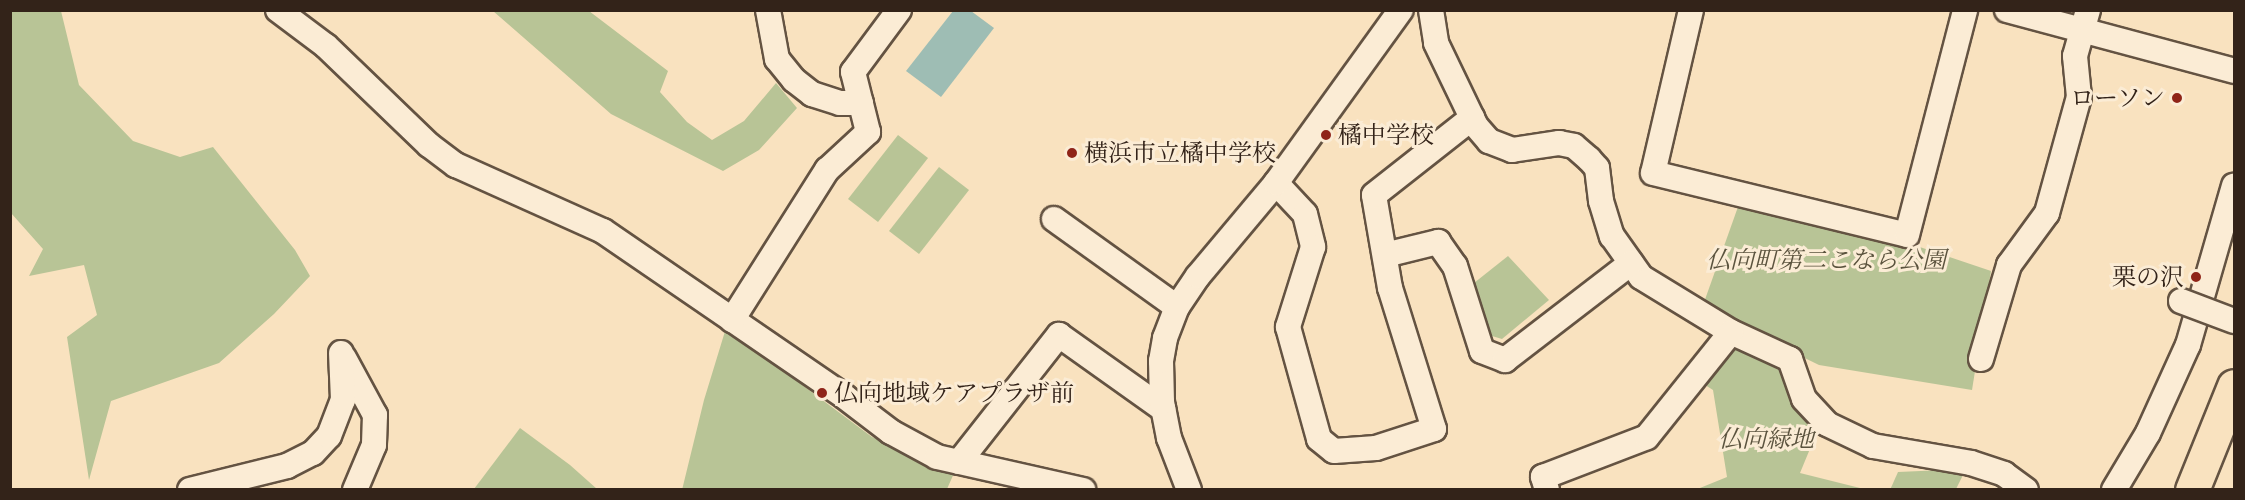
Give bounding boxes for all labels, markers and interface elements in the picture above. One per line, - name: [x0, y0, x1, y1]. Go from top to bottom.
- place label: ローソン: [2069, 84, 2165, 112]
- marker: ローソン: [2170, 91, 2184, 105]
- place label: 橘中学校: [1338, 121, 1434, 149]
- marker: 橘中学校: [1319, 128, 1333, 142]
- place label: 横浜市立橘中学校: [1084, 139, 1276, 167]
- marker: 横浜市立橘中学校: [1065, 146, 1079, 160]
- park label: 仏向町第二こなら公園: [1706, 246, 1946, 274]
- place label: 栗の沢: [2112, 263, 2184, 291]
- marker: 栗の沢: [2189, 270, 2203, 284]
- place label: 仏向地域ケアプラザ前: [834, 379, 1074, 407]
- marker: 仏向地域ケアプラザ前: [815, 386, 829, 400]
- park label: 仏向緑地: [1718, 425, 1814, 453]

